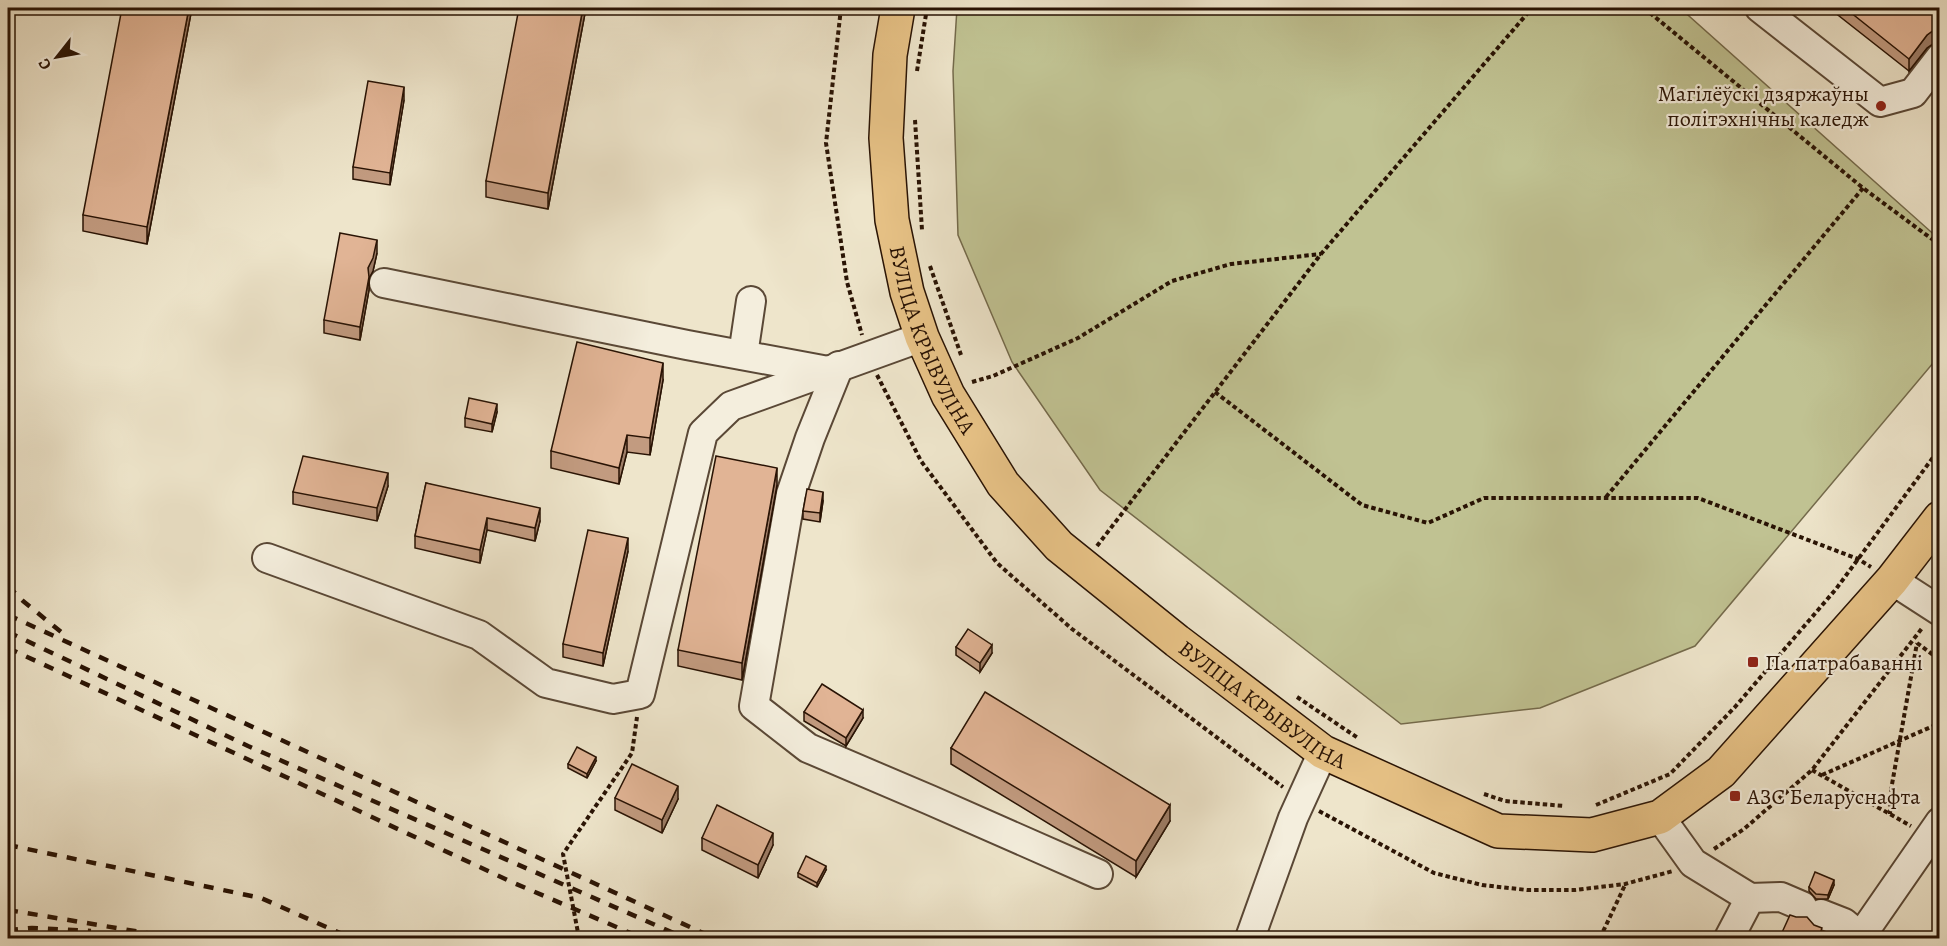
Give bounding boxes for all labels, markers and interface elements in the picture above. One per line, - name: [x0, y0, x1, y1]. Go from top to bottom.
- north arrow: [27, 27, 87, 87]
- text: С: [33, 54, 57, 74]
- place label: Магілёўскі дзяржаўны політэхнічны каледж: [1658, 79, 1869, 134]
- marker: Магілёўскі дзяржаўны політэхнічны каледж: [1874, 99, 1888, 113]
- street label: ВУЛІЦА КРЫВУЛІНА: [882, 243, 983, 441]
- street label: ВУЛІЦА КРЫВУЛІНА: [1172, 634, 1352, 777]
- place label: Па патрабаванні: [1765, 648, 1923, 678]
- marker: Па патрабаванні: [1746, 655, 1760, 669]
- place label: АЗС Беларуснафта: [1746, 782, 1921, 812]
- marker: АЗС Беларуснафта: [1728, 789, 1742, 803]

